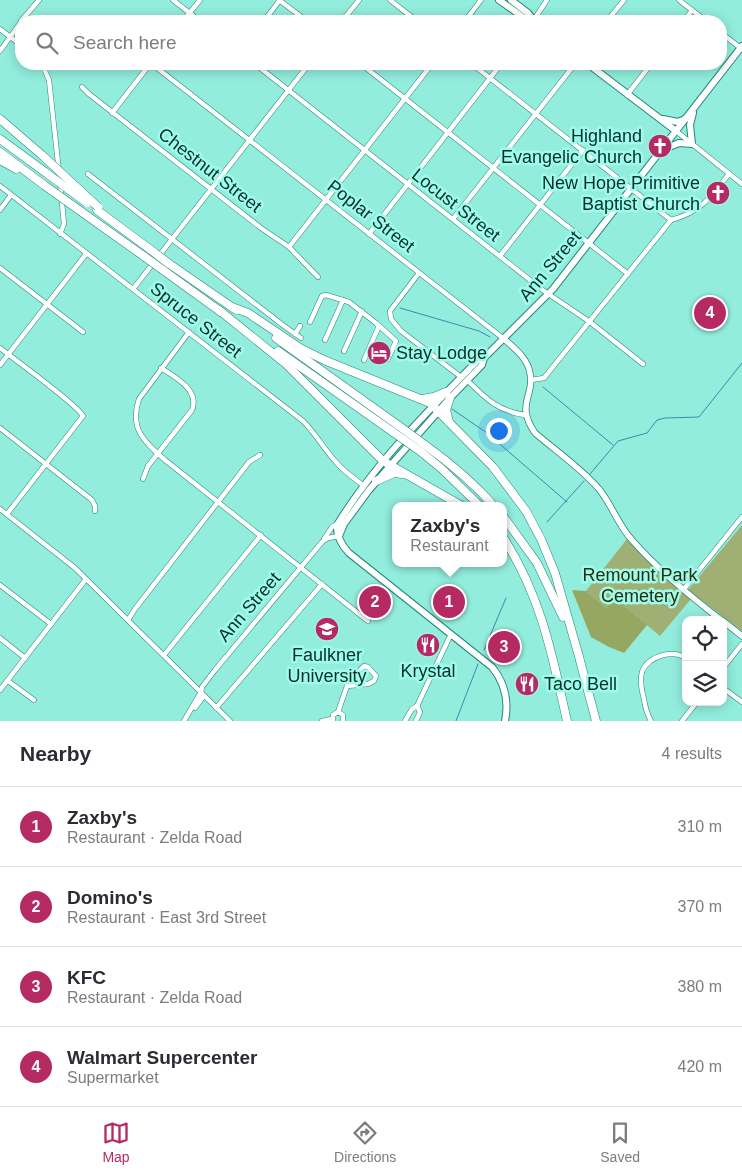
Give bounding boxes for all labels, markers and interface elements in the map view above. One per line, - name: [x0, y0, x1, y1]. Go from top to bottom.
- search box: [15, 15, 727, 70]
- icon: search: [33, 29, 61, 57]
- text: Search here: [73, 32, 177, 53]
- street label: Chestnut Street: [155, 124, 265, 216]
- place label: Highland Evangelic Church: [501, 126, 642, 167]
- church icon: Highland Evangelic Church: [647, 133, 673, 159]
- street label: Locust Street: [408, 164, 504, 246]
- place label: New Hope Primitive Baptist Church: [542, 173, 700, 214]
- street label: Poplar Street: [323, 176, 419, 256]
- church icon: New Hope Primitive Baptist Church: [705, 180, 731, 206]
- street label: Ann Street: [515, 227, 585, 305]
- street label: Spruce Street: [146, 278, 246, 362]
- pin: 4: [694, 294, 726, 332]
- hotel icon: Stay Lodge: [366, 340, 392, 366]
- place label: Stay Lodge: [396, 343, 487, 363]
- your location: [486, 418, 512, 444]
- popup: [392, 502, 507, 567]
- text: Zaxby's: [410, 515, 480, 536]
- text: Restaurant: [410, 537, 489, 554]
- park label: Remount Park Cemetery: [582, 565, 699, 606]
- street label: Ann Street: [214, 568, 284, 646]
- pin: 2: [359, 583, 391, 621]
- pin: 1: [433, 583, 465, 621]
- school or university icon: Faulkner University: [314, 616, 340, 642]
- map controls: [682, 616, 727, 706]
- button: locate: [682, 616, 727, 661]
- pin: 3: [488, 628, 520, 666]
- restaurant icon: Krystal: [415, 632, 441, 658]
- place label: Faulkner University: [287, 645, 367, 686]
- place label: Krystal: [400, 661, 456, 681]
- button: layers: [682, 661, 727, 706]
- restaurant icon: Taco Bell: [514, 671, 540, 697]
- place label: Taco Bell: [544, 674, 617, 694]
- text: Nearby: [20, 742, 91, 765]
- text: 4 results: [662, 745, 722, 762]
- text: Zaxby's: [67, 807, 137, 828]
- text: 1: [32, 818, 40, 835]
- text: 310 m: [678, 818, 722, 835]
- text: Restaurant · Zelda Road: [67, 829, 242, 846]
- text: Domino's: [67, 887, 153, 908]
- text: 2: [32, 898, 40, 915]
- text: 370 m: [678, 898, 722, 915]
- text: Restaurant · East 3rd Street: [67, 909, 266, 926]
- text: KFC: [67, 967, 106, 988]
- text: 3: [32, 978, 40, 995]
- text: 380 m: [678, 978, 722, 995]
- text: Restaurant · Zelda Road: [67, 989, 242, 1006]
- text: Walmart Supercenter: [67, 1047, 257, 1068]
- text: 4: [32, 1058, 40, 1075]
- text: 420 m: [678, 1058, 722, 1075]
- text: Supermarket: [67, 1069, 159, 1086]
- tab: Map: [102, 1119, 130, 1165]
- tab: Directions: [334, 1119, 396, 1165]
- tab: Saved: [600, 1119, 640, 1165]

